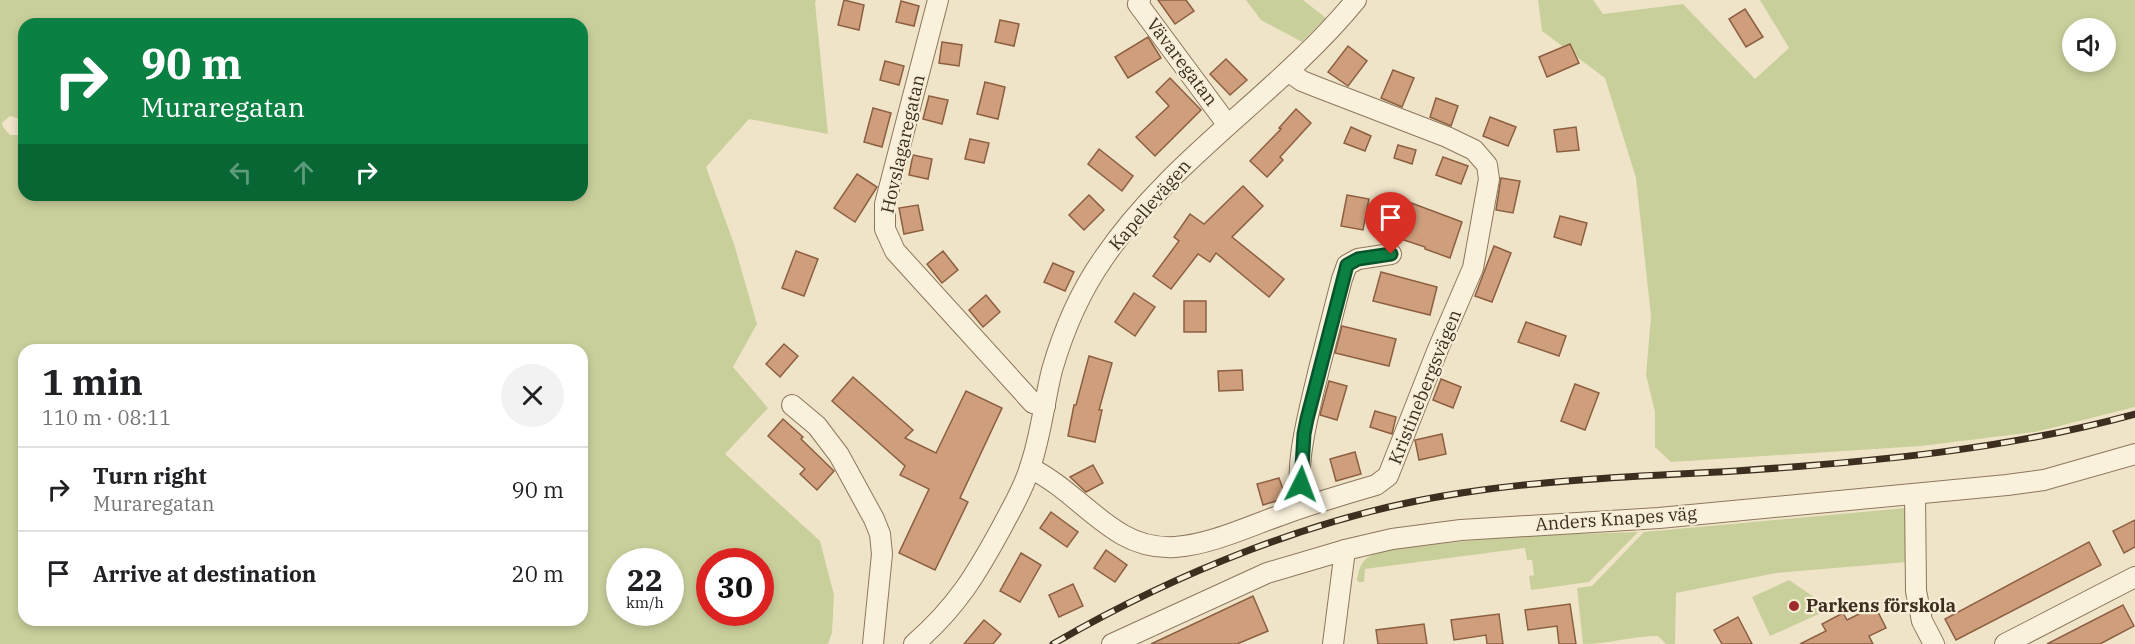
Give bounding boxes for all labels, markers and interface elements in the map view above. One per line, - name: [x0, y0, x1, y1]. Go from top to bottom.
- street label: Vävaregatan: [1142, 13, 1223, 110]
- map controls: [2062, 18, 2116, 72]
- button: sound: [2062, 18, 2116, 72]
- text: 90 m: [141, 36, 242, 91]
- icon: right: [42, 42, 120, 120]
- street label: Hovslagaregatan: [875, 72, 930, 216]
- text: Muraregatan: [141, 89, 305, 124]
- street label: Kapellevägen: [1104, 154, 1196, 255]
- icon: left: [224, 156, 257, 189]
- icon: ahead: [287, 156, 320, 189]
- icon: right: [350, 156, 383, 189]
- pin: [1365, 192, 1416, 254]
- icon: arrive: [1374, 201, 1407, 234]
- street label: Kristinebergsvägen: [1383, 306, 1466, 468]
- text: 1 min: [42, 358, 143, 405]
- button: close: [501, 364, 564, 427]
- text: 110 m · 08:11: [42, 404, 171, 431]
- position arrow: [1269, 452, 1333, 516]
- text: Turn right: [93, 461, 207, 490]
- icon: right: [42, 473, 75, 506]
- text: 90 m: [512, 475, 564, 504]
- text: Muraregatan: [93, 490, 214, 517]
- street label: Anders Knapes väg: [1534, 501, 1698, 536]
- speed limit sign: 30: [696, 548, 774, 626]
- icon: arrive: [42, 557, 75, 590]
- text: Arrive at destination: [93, 559, 316, 588]
- text: 20 m: [512, 559, 564, 588]
- text: 22: [627, 560, 663, 599]
- text: km/h: [626, 593, 664, 612]
- place label: Parkens förskola: [1806, 594, 1956, 617]
- marker: Parkens förskola: [1787, 599, 1801, 613]

